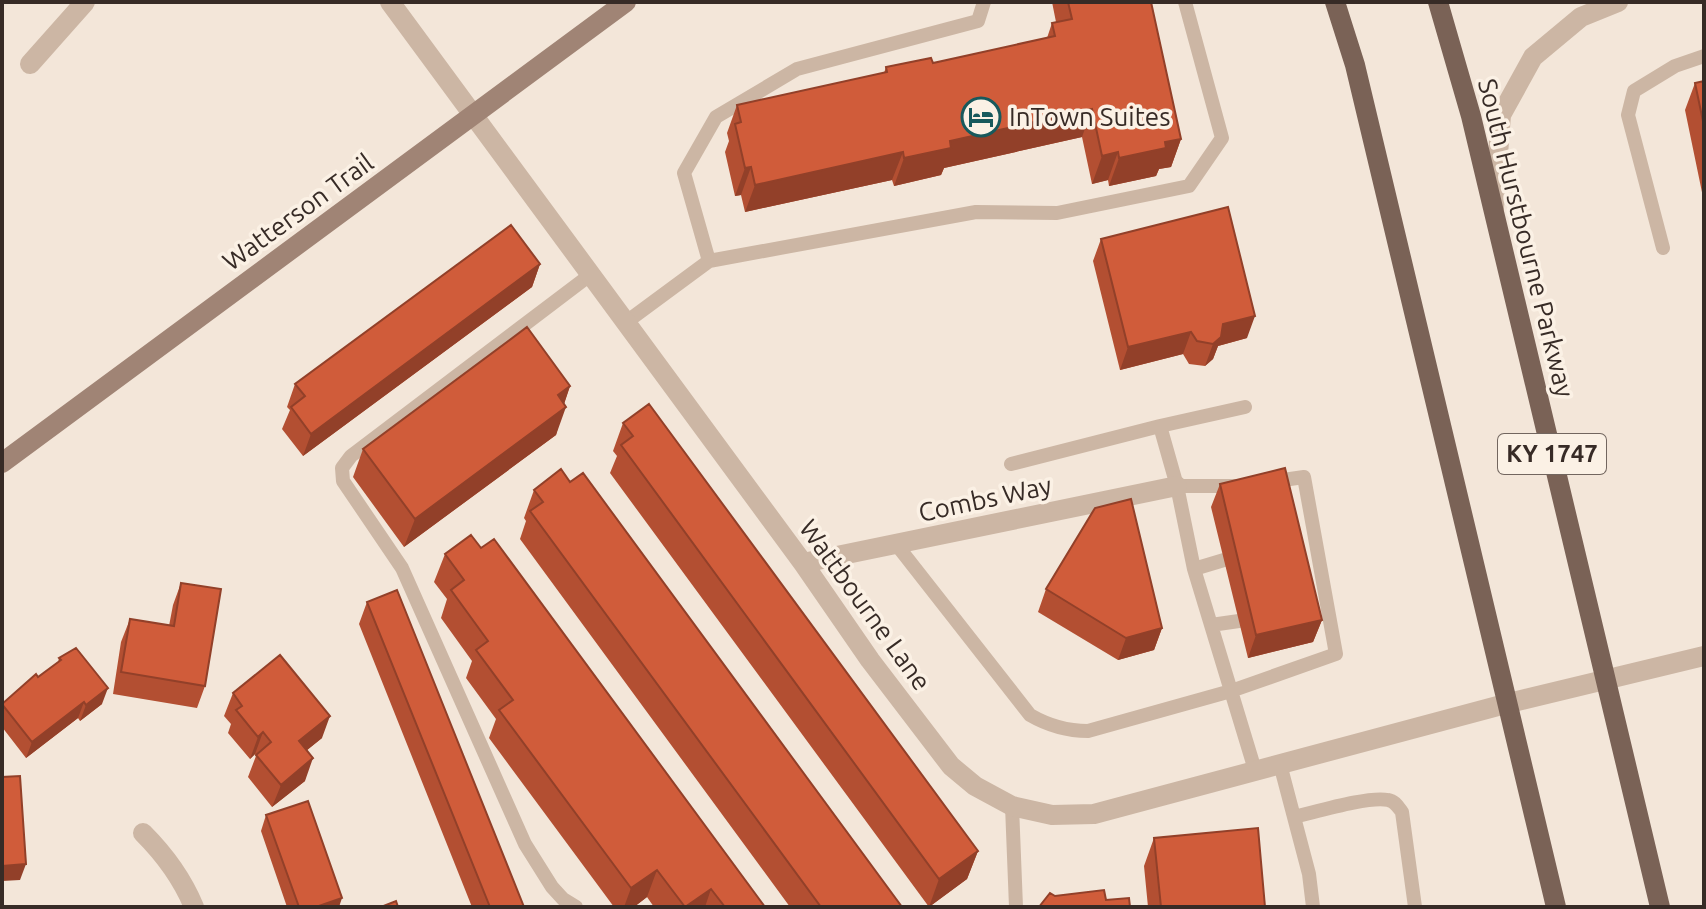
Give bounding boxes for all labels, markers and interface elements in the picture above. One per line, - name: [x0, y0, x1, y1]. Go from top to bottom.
- street label: South Hurstbourne Parkway: [1473, 76, 1580, 400]
- hotel icon: InTown Suites: [960, 96, 1002, 138]
- place label: InTown Suites: [1009, 102, 1170, 131]
- street label: Watterson Trail: [217, 147, 379, 276]
- road number: KY 1747: [1498, 434, 1606, 474]
- street label: Combs Way: [916, 470, 1054, 527]
- street label: Wattbourne Lane: [794, 514, 937, 696]

